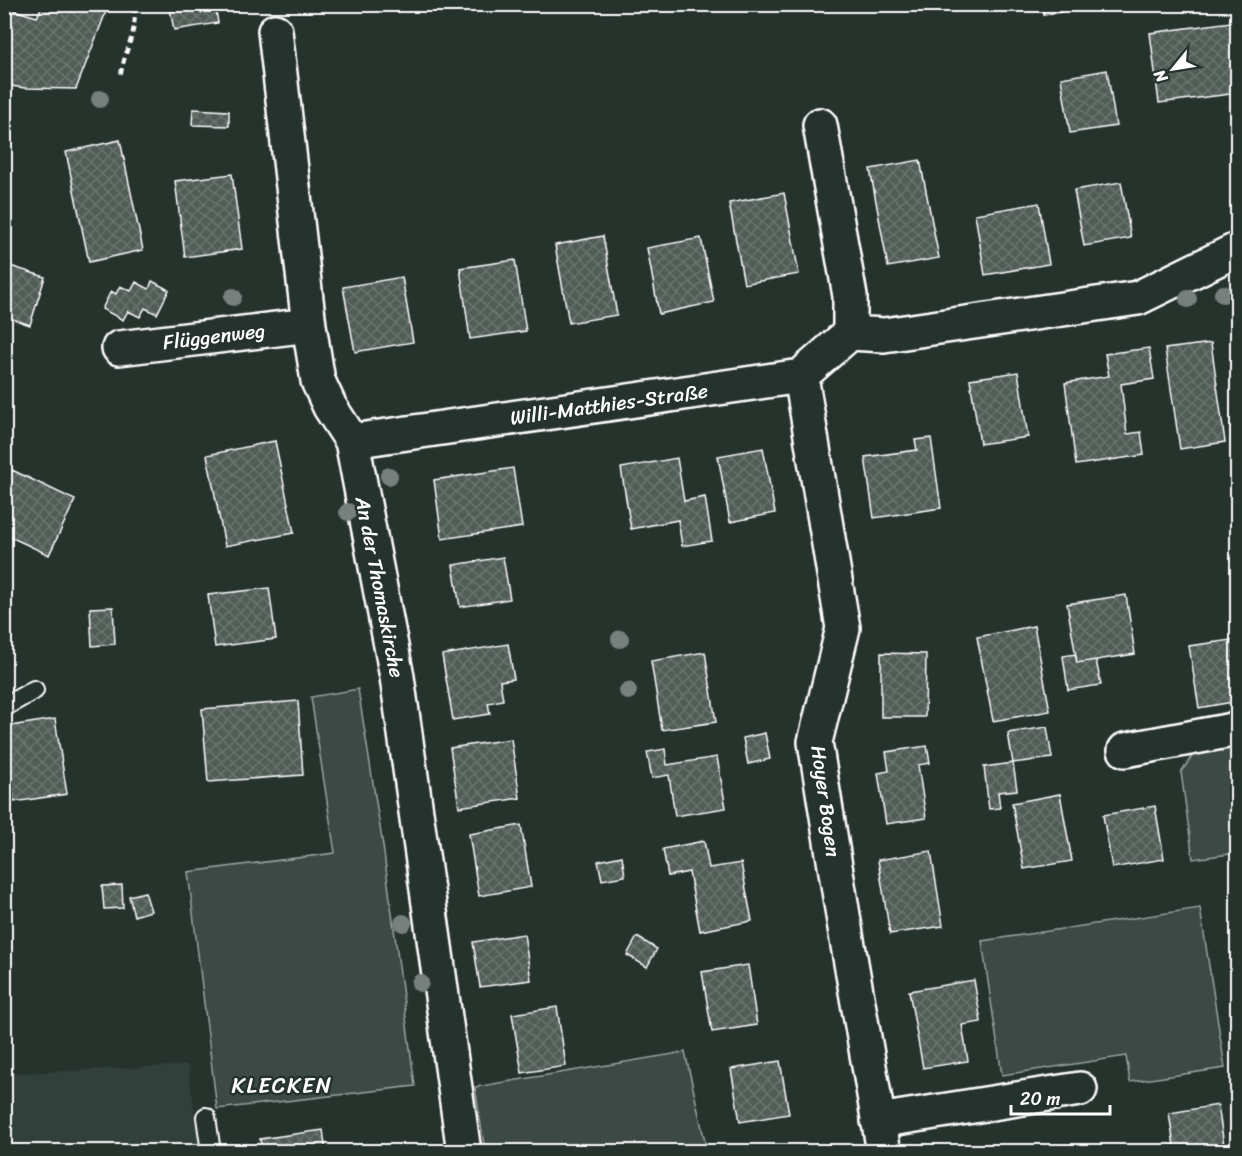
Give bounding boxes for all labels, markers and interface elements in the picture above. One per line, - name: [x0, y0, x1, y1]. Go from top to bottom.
- north arrow: [1143, 39, 1203, 99]
- text: N: [1145, 63, 1176, 89]
- street label: Flüggenweg: [161, 313, 267, 360]
- street label: Willi-Matthies-Straße: [508, 373, 710, 436]
- street label: An der Thomaskirche: [345, 493, 414, 681]
- street label: Hoyer Bogen: [800, 743, 851, 859]
- district label: KLECKEN: [232, 1066, 332, 1105]
- scale bar: [1011, 1078, 1110, 1116]
- text: 20 m: [1020, 1083, 1060, 1115]

